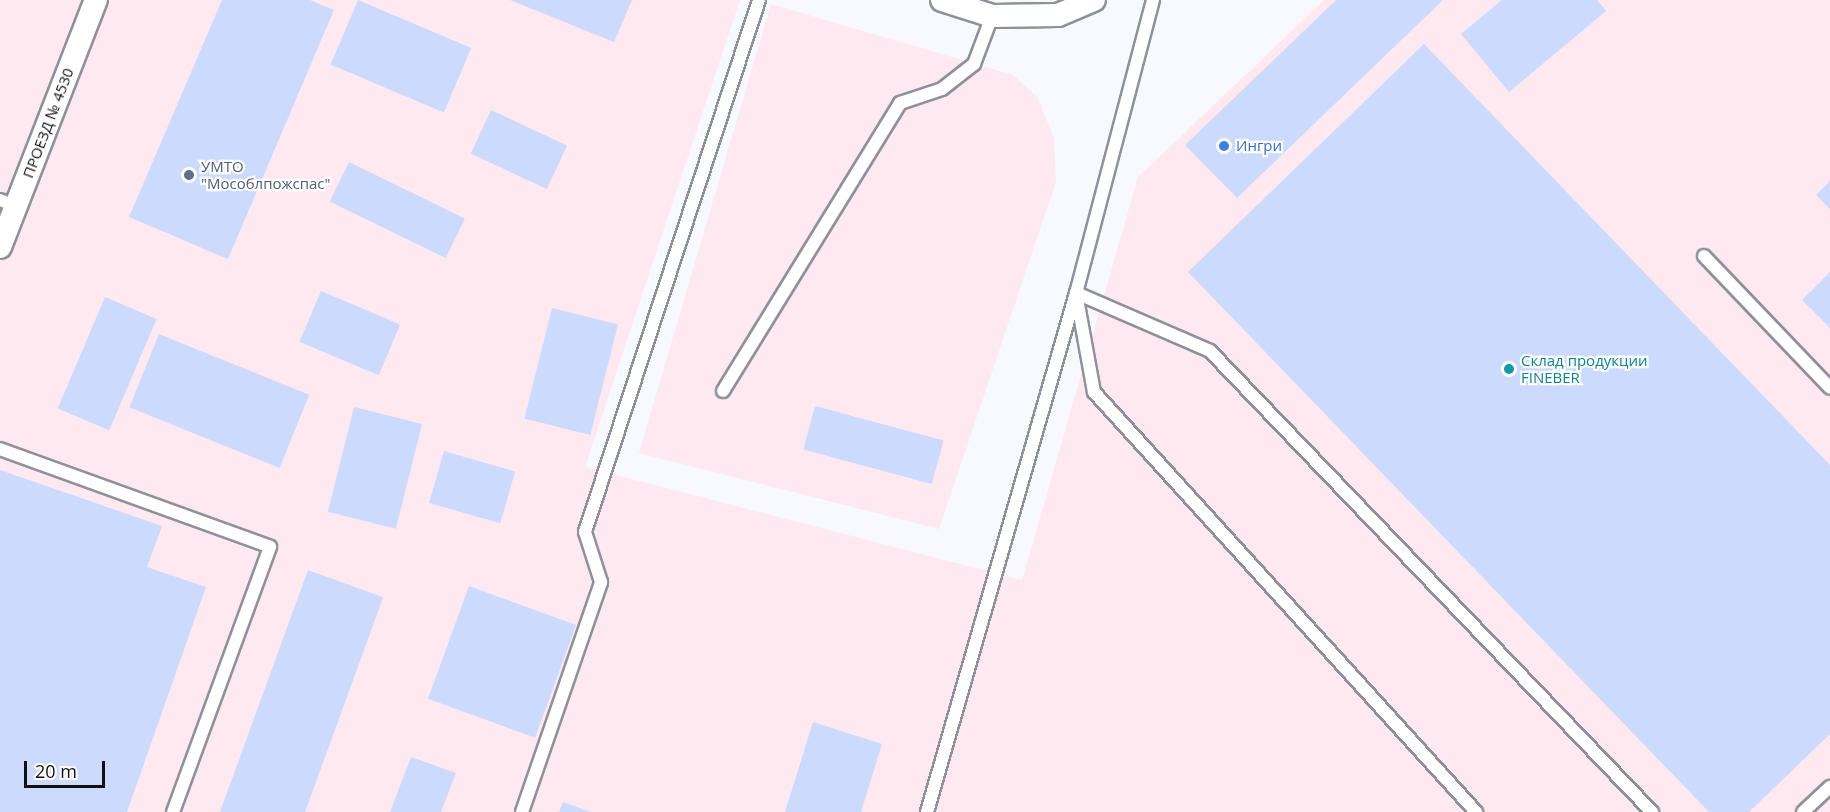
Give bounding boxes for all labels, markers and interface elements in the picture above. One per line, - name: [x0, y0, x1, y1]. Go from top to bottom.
- street label: ПРОЕЗД № 4530: [19, 65, 77, 181]
- place label: Ингри: [1236, 137, 1282, 155]
- marker: Ингри: [1217, 139, 1231, 153]
- place label: УМТО "Мособлпожспас": [201, 157, 331, 192]
- marker: УМТО "Мособлпожспас": [182, 168, 196, 182]
- place label: Склад продукции FINEBER: [1521, 351, 1647, 386]
- marker: Склад продукции FINEBER: [1502, 362, 1516, 376]
- scale bar: [27, 749, 108, 787]
- text: 20 m: [35, 759, 77, 783]

